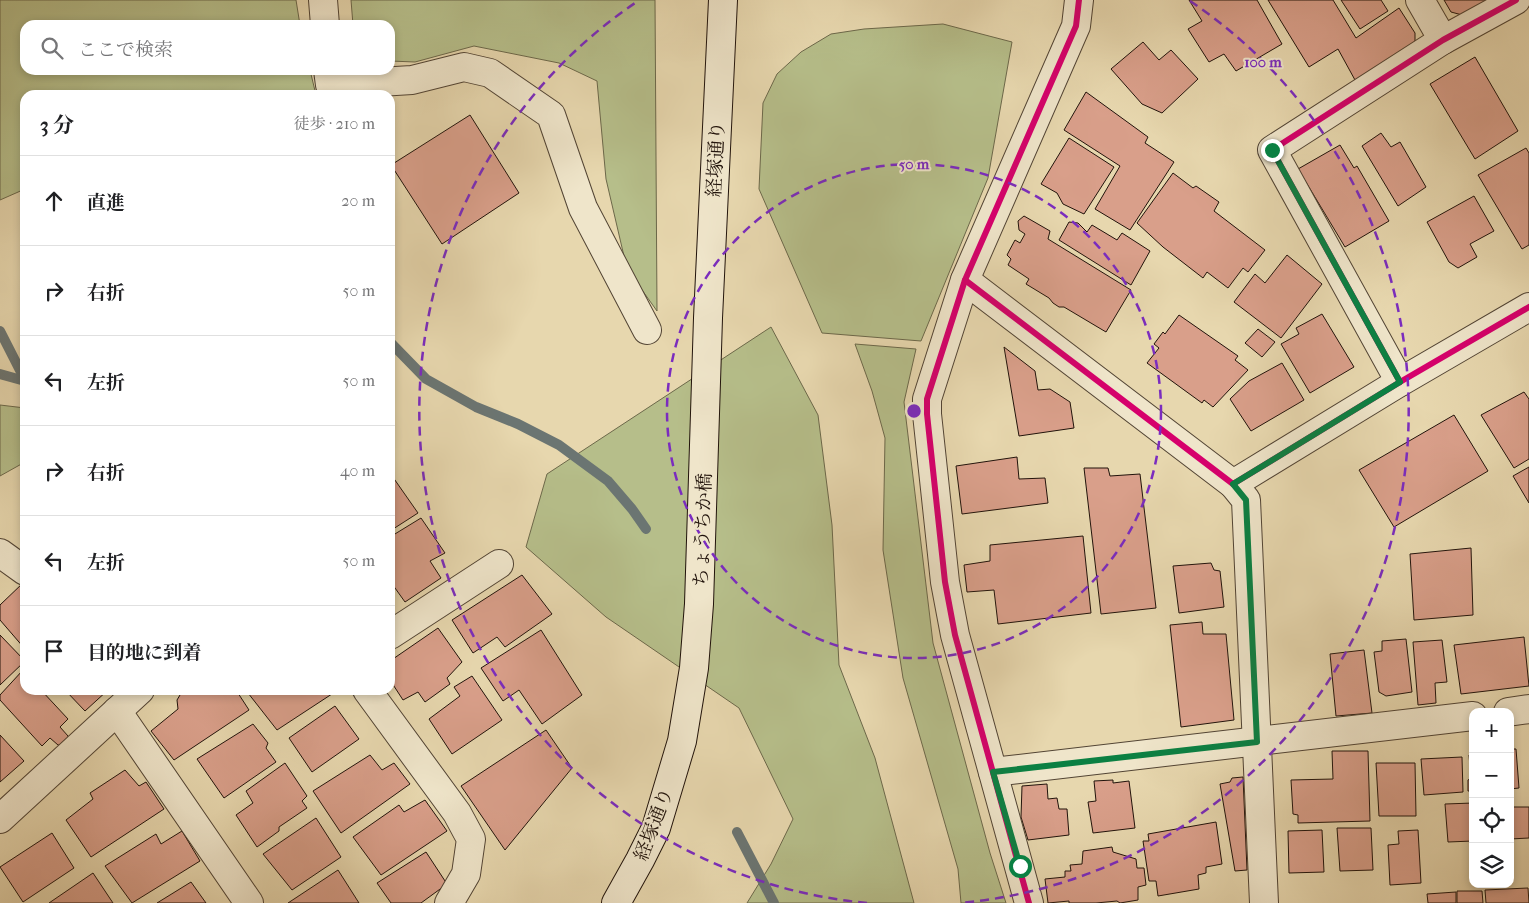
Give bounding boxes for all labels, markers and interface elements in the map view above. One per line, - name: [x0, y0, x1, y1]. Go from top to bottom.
- search box: [20, 20, 395, 75]
- icon: search: [38, 34, 66, 62]
- text: ここで検索: [78, 39, 173, 61]
- text: 100 m: [1244, 53, 1282, 71]
- text: 3 分: [40, 113, 74, 137]
- text: 徒歩 · 210 m: [293, 114, 375, 133]
- street label: 経塚通り: [703, 121, 729, 198]
- route end: [1261, 139, 1284, 162]
- text: 50 m: [899, 155, 930, 173]
- icon: ahead: [40, 187, 68, 215]
- text: 20 m: [341, 191, 375, 210]
- text: 直進: [87, 192, 125, 214]
- icon: right: [40, 277, 68, 305]
- text: 50 m: [343, 281, 375, 300]
- text: 右折: [87, 282, 125, 304]
- icon: left: [40, 367, 68, 395]
- text: 50 m: [343, 371, 375, 390]
- text: 左折: [87, 372, 125, 394]
- centre of rings: [905, 402, 923, 420]
- icon: right: [40, 457, 68, 485]
- text: 40 m: [340, 461, 375, 480]
- text: 右折: [87, 462, 125, 484]
- street label: ちょうちか橋: [690, 473, 716, 587]
- icon: left: [40, 547, 68, 575]
- text: 50 m: [343, 551, 375, 570]
- text: 左折: [87, 552, 125, 574]
- icon: arrive: [40, 637, 68, 665]
- text: 目的地に到着: [87, 642, 201, 664]
- map controls: [1469, 708, 1514, 888]
- button: +: [1469, 708, 1514, 753]
- button: −: [1469, 753, 1514, 798]
- street label: 経塚通り: [630, 785, 678, 864]
- button: locate: [1469, 798, 1514, 843]
- button: layers: [1469, 843, 1514, 888]
- route start: [1009, 855, 1032, 878]

